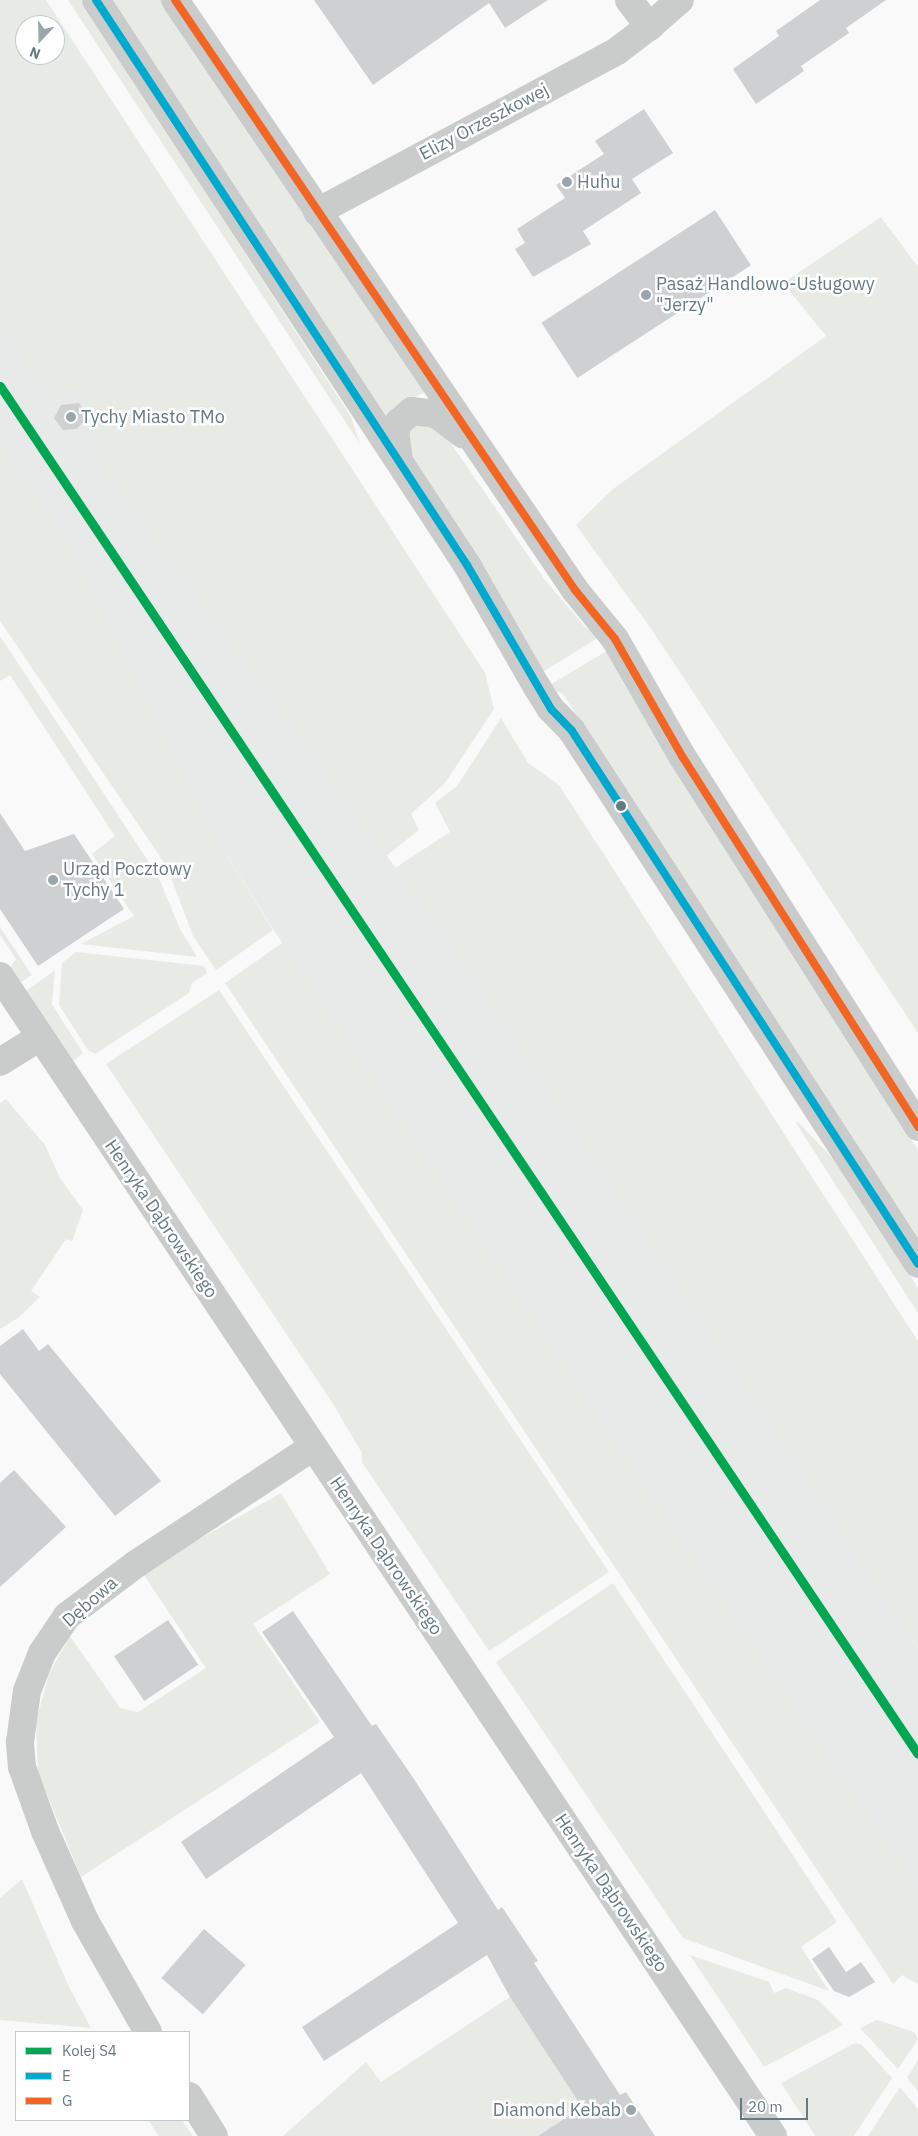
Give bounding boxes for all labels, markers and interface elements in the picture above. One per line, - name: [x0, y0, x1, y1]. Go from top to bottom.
- north arrow: [15, 15, 65, 65]
- text: N: [27, 43, 43, 63]
- street label: Elizy Orzeszkowej: [416, 79, 552, 165]
- place label: Huhu: [577, 171, 620, 193]
- marker: Huhu: [561, 176, 573, 188]
- place label: Pasaż Handlowo-Usługowy "Jerzy": [656, 274, 875, 316]
- marker: Pasaż Handlowo-Usługowy "Jerzy": [640, 289, 652, 301]
- place label: Tychy Miasto TMo: [81, 406, 225, 428]
- marker: Tychy Miasto TMo: [65, 411, 77, 423]
- unlabelled marker: [616, 801, 626, 811]
- place label: Urząd Pocztowy Tychy 1: [63, 859, 192, 902]
- marker: Urząd Pocztowy Tychy 1: [47, 874, 59, 886]
- street label: Henryka Dąbrowskiego: [100, 1136, 222, 1302]
- street label: Henryka Dąbrowskiego: [325, 1473, 447, 1639]
- street label: Dębowa: [58, 1572, 122, 1632]
- street label: Henryka Dąbrowskiego: [550, 1810, 672, 1976]
- legend: [15, 2031, 190, 2121]
- text: Kolej S4: [62, 2041, 117, 2060]
- text: E: [62, 2066, 71, 2085]
- scale bar: [743, 2088, 810, 2120]
- text: G: [62, 2091, 72, 2110]
- text: 20 m: [748, 2097, 783, 2116]
- place label: Diamond Kebab: [493, 2099, 621, 2121]
- marker: Diamond Kebab: [625, 2104, 637, 2116]

